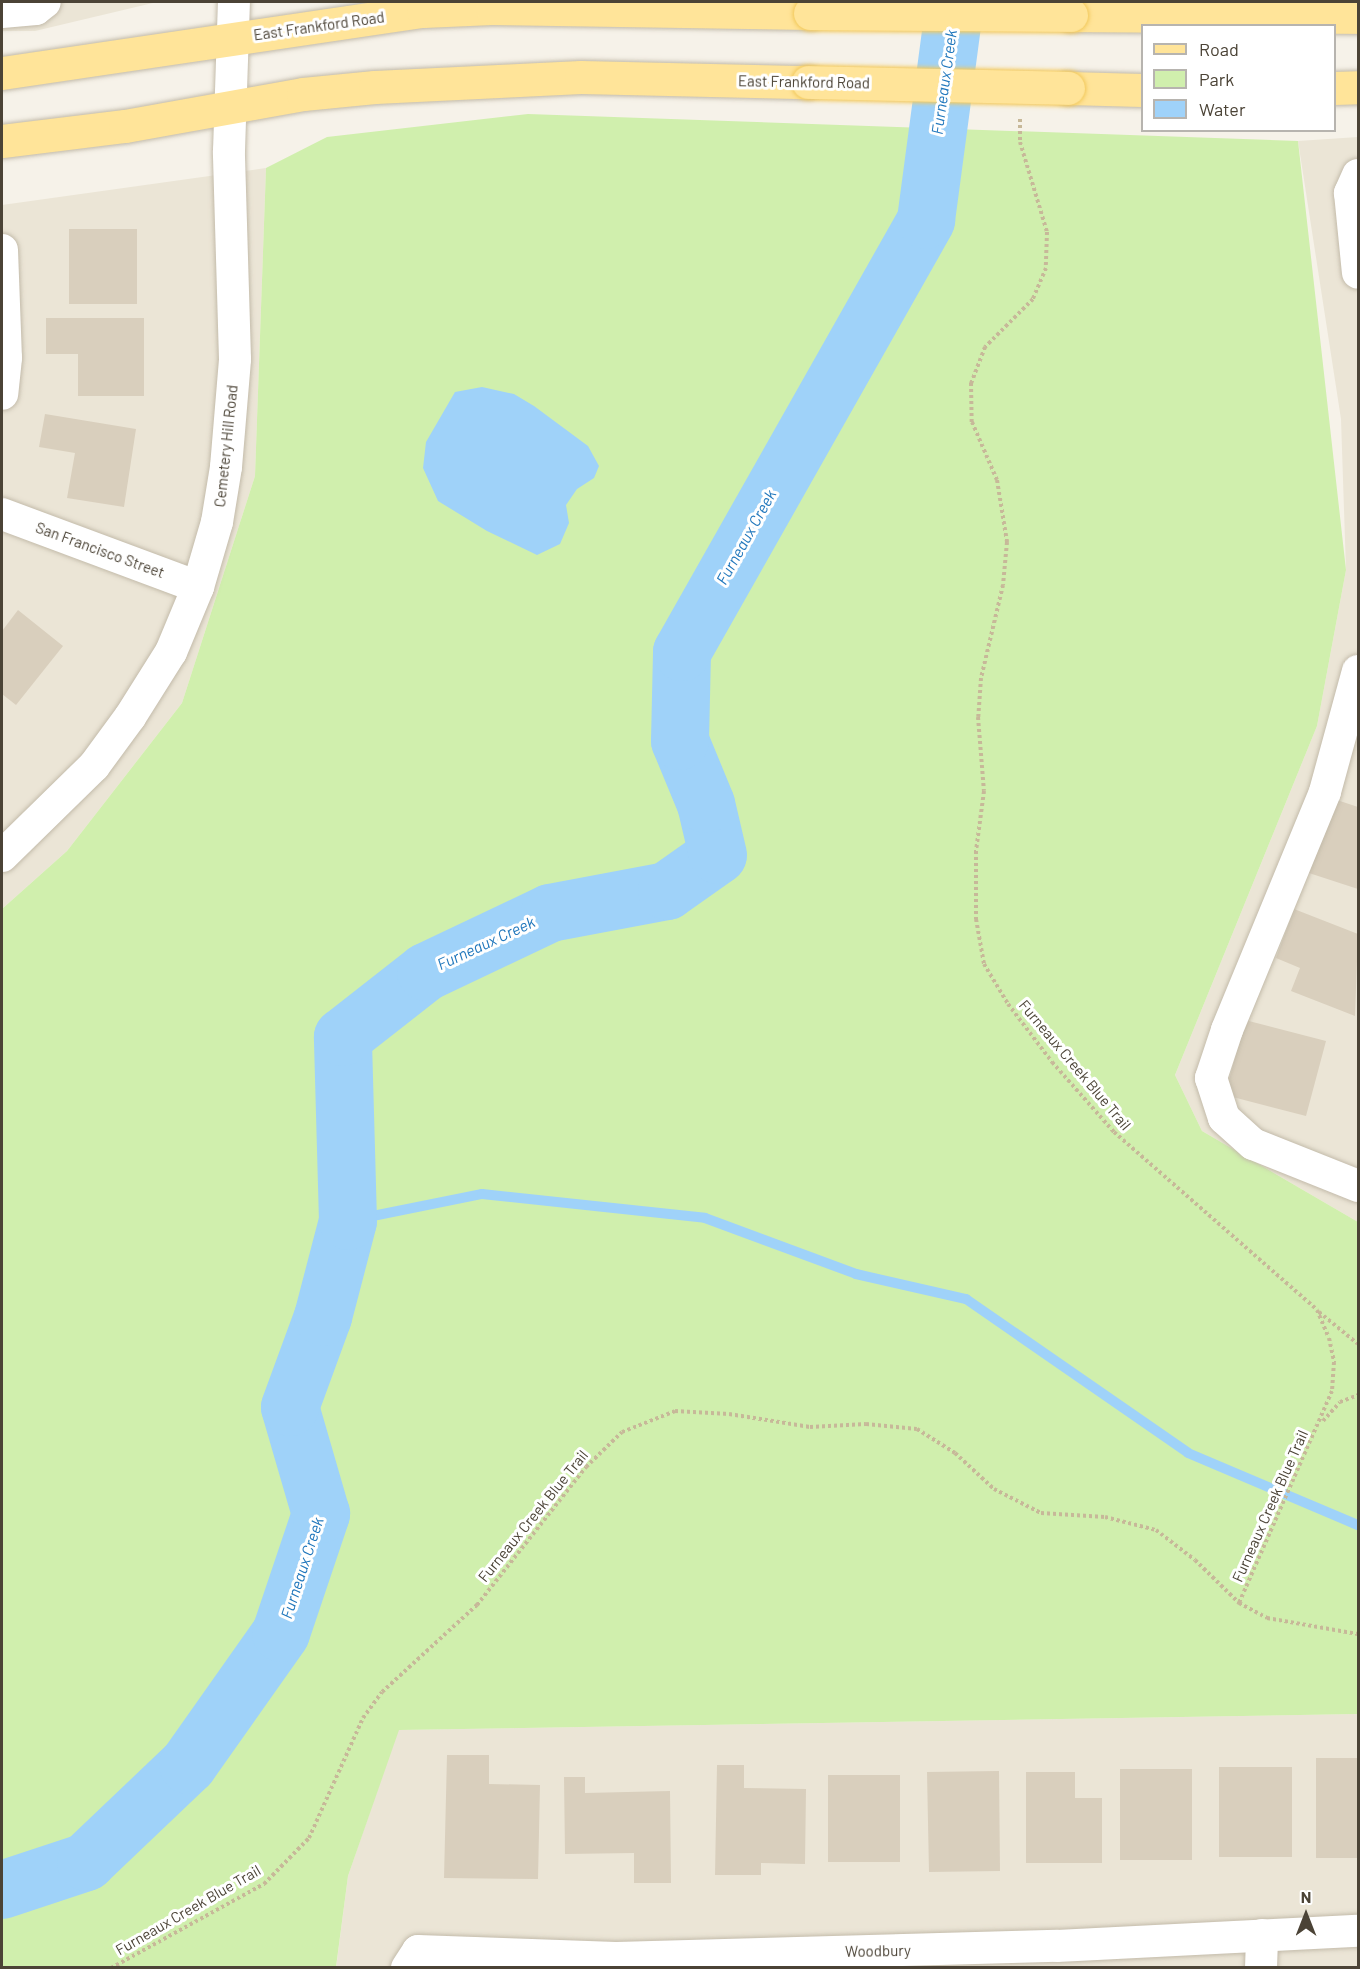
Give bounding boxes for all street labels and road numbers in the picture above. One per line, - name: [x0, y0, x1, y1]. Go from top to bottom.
- street label: East Frankford Road: [252, 8, 386, 44]
- street label: East Frankford Road: [738, 72, 870, 92]
- street label: Cemetery Hill Road: [211, 384, 241, 508]
- street label: San Francisco Street: [33, 518, 167, 582]
- street label: Furneaux Creek Blue Trail: [1015, 996, 1135, 1134]
- street label: Furneaux Creek Blue Trail: [1228, 1427, 1312, 1585]
- street label: Furneaux Creek Blue Trail: [474, 1446, 592, 1586]
- street label: Furneaux Creek Blue Trail: [112, 1861, 264, 1959]
- street label: Woodbury: [845, 1941, 911, 1961]

